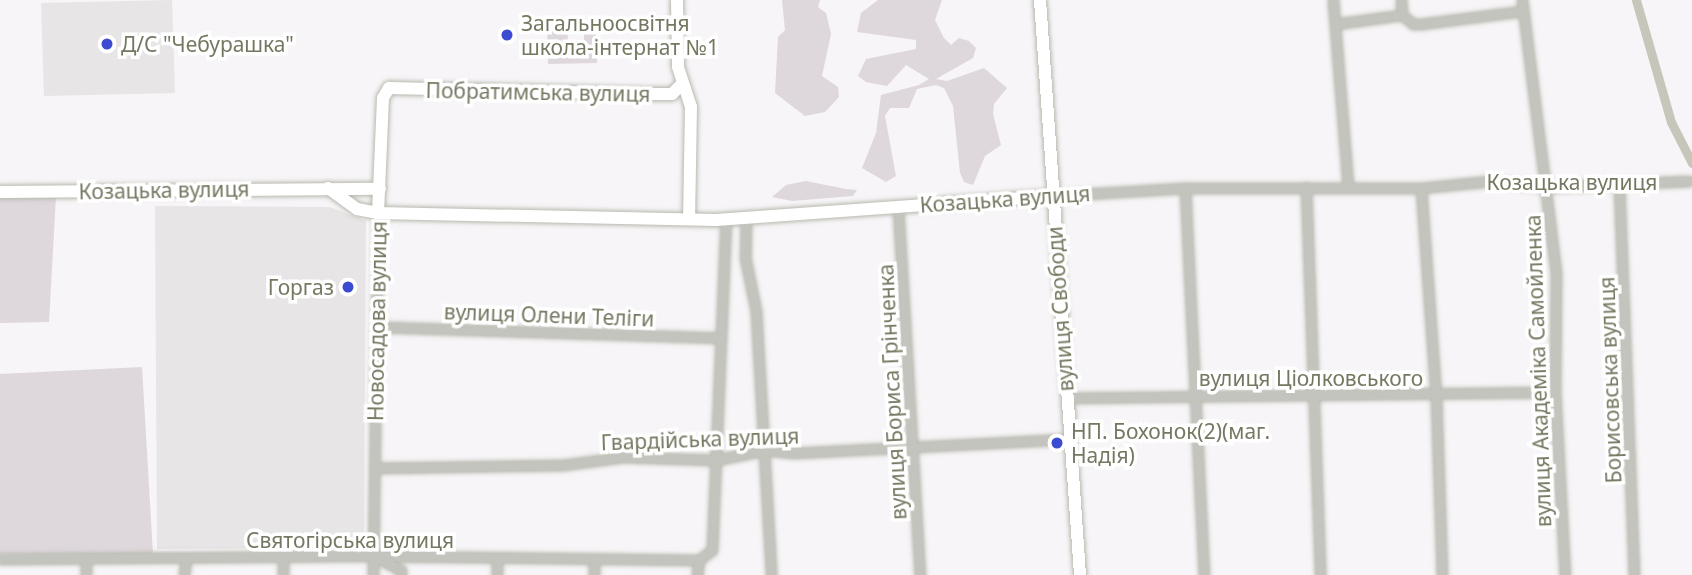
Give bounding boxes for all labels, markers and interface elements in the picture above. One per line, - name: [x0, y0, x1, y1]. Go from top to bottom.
- place label: Загальноосвітня школа-інтернат №1: [521, 10, 719, 60]
- marker: Загальноосвітня школа-інтернат №1: [499, 27, 515, 43]
- place label: Д/С "Чебурашка": [121, 31, 294, 57]
- marker: Д/С "Чебурашка": [99, 36, 115, 52]
- street label: Побратимська вулиця: [425, 77, 651, 107]
- street label: Козацька вулиця: [1487, 169, 1657, 195]
- street label: Козацька вулиця: [78, 176, 250, 204]
- street label: Козацька вулиця: [919, 180, 1091, 218]
- street label: вулиця Академіка Самойленка: [1520, 214, 1556, 528]
- street label: Новосадова вулиця: [363, 221, 391, 421]
- street label: вулиця Свободи: [1042, 226, 1078, 392]
- street label: вулиця Бориса Грінченка: [873, 263, 911, 521]
- place label: Горгаз: [268, 274, 334, 300]
- street label: Борисовська вулиця: [1594, 276, 1626, 484]
- marker: Горгаз: [340, 279, 356, 295]
- street label: вулиця Олени Теліги: [443, 299, 655, 331]
- street label: вулиця Ціолковського: [1199, 365, 1423, 391]
- place label: НП. Бохонок(2)(маг. Надія): [1071, 418, 1270, 468]
- street label: Гвардійська вулиця: [600, 423, 800, 455]
- marker: НП. Бохонок(2)(маг. Надія): [1049, 435, 1065, 451]
- street label: Святогірська вулиця: [246, 527, 454, 553]

